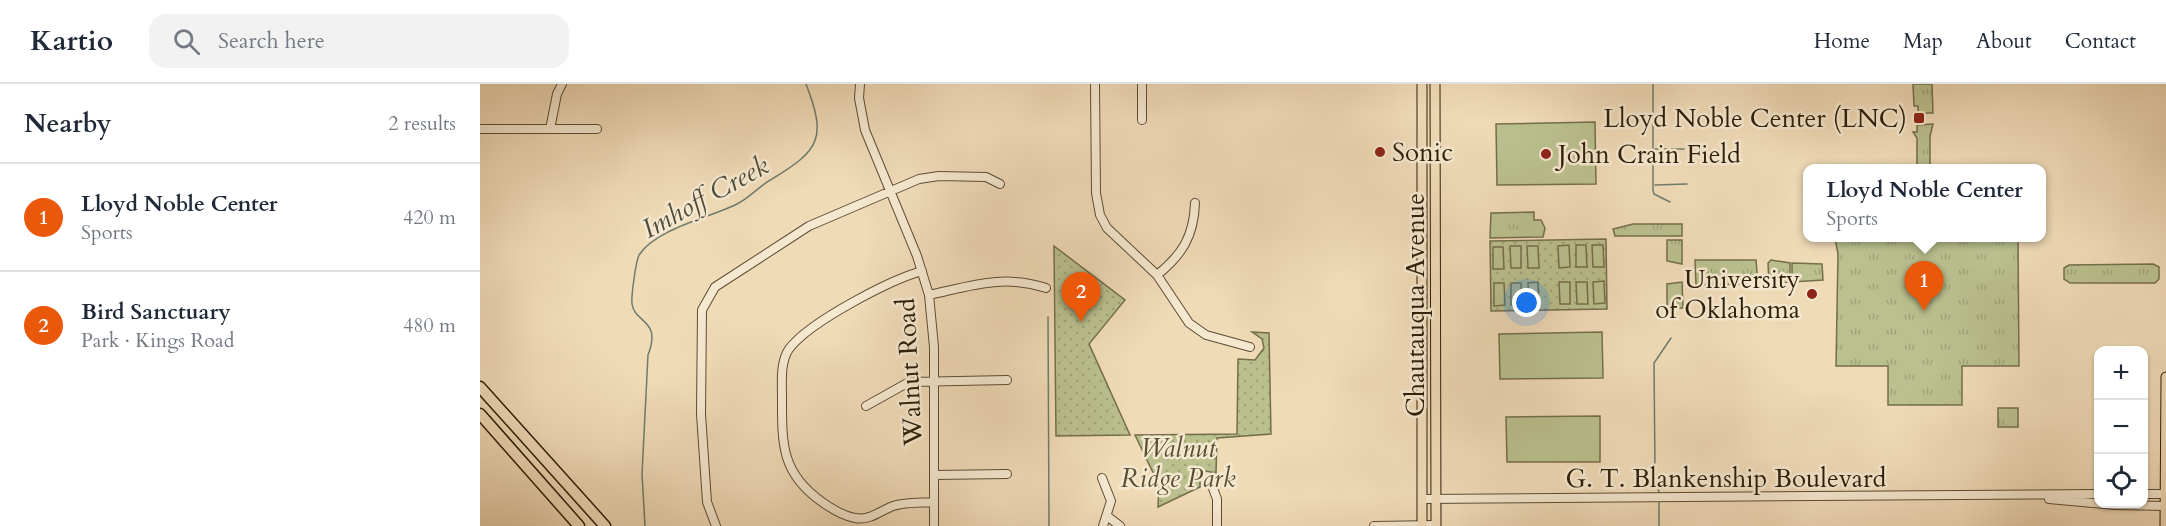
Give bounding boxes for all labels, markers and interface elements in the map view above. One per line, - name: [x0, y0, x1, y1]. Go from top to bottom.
- search box: [149, 14, 569, 68]
- text: Kartio: [30, 22, 113, 60]
- icon: search: [170, 25, 203, 58]
- text: Search here: [218, 26, 325, 56]
- text: Home: [1814, 27, 1870, 56]
- text: Map: [1903, 27, 1943, 56]
- text: About: [1976, 27, 2032, 56]
- text: Contact: [2065, 27, 2136, 56]
- place label: Lloyd Noble Center (LNC): [1603, 101, 1907, 136]
- text: Nearby: [24, 106, 112, 141]
- text: 2 results: [388, 110, 456, 137]
- marker: Lloyd Noble Center (LNC): [1912, 111, 1926, 125]
- place label: Sonic: [1392, 135, 1453, 170]
- place label: John Crain Field: [1554, 137, 1741, 172]
- marker: Sonic: [1373, 145, 1387, 159]
- water label: Imhoff Creek: [635, 147, 776, 248]
- marker: John Crain Field: [1539, 147, 1553, 161]
- popup: [1803, 164, 2046, 242]
- text: Lloyd Noble Center: [1826, 175, 2023, 205]
- text: Lloyd Noble Center: [81, 189, 278, 219]
- street label: Chautauqua Avenue: [1398, 193, 1433, 417]
- text: 1: [38, 204, 49, 231]
- text: 420 m: [403, 204, 456, 231]
- text: Sports: [1826, 205, 1878, 232]
- text: Sports: [81, 219, 133, 246]
- place label: University of Oklahoma: [1655, 262, 1800, 327]
- pin: 1: [1904, 262, 1944, 311]
- pin: 2: [1062, 272, 1100, 322]
- marker: University of Oklahoma: [1805, 287, 1819, 301]
- your location: [1512, 288, 1541, 317]
- text: Bird Sanctuary: [81, 297, 231, 327]
- street label: Walnut Road: [888, 297, 931, 448]
- text: 2: [38, 312, 49, 339]
- text: 480 m: [403, 312, 456, 339]
- text: Park · Kings Road: [81, 327, 234, 354]
- map controls: [2094, 346, 2148, 508]
- button: +: [2094, 346, 2148, 400]
- button: −: [2094, 400, 2148, 454]
- park label: Walnut Ridge Park: [1120, 431, 1236, 496]
- button: locate: [2094, 454, 2148, 508]
- street label: G. T. Blankenship Boulevard: [1566, 461, 1887, 496]

